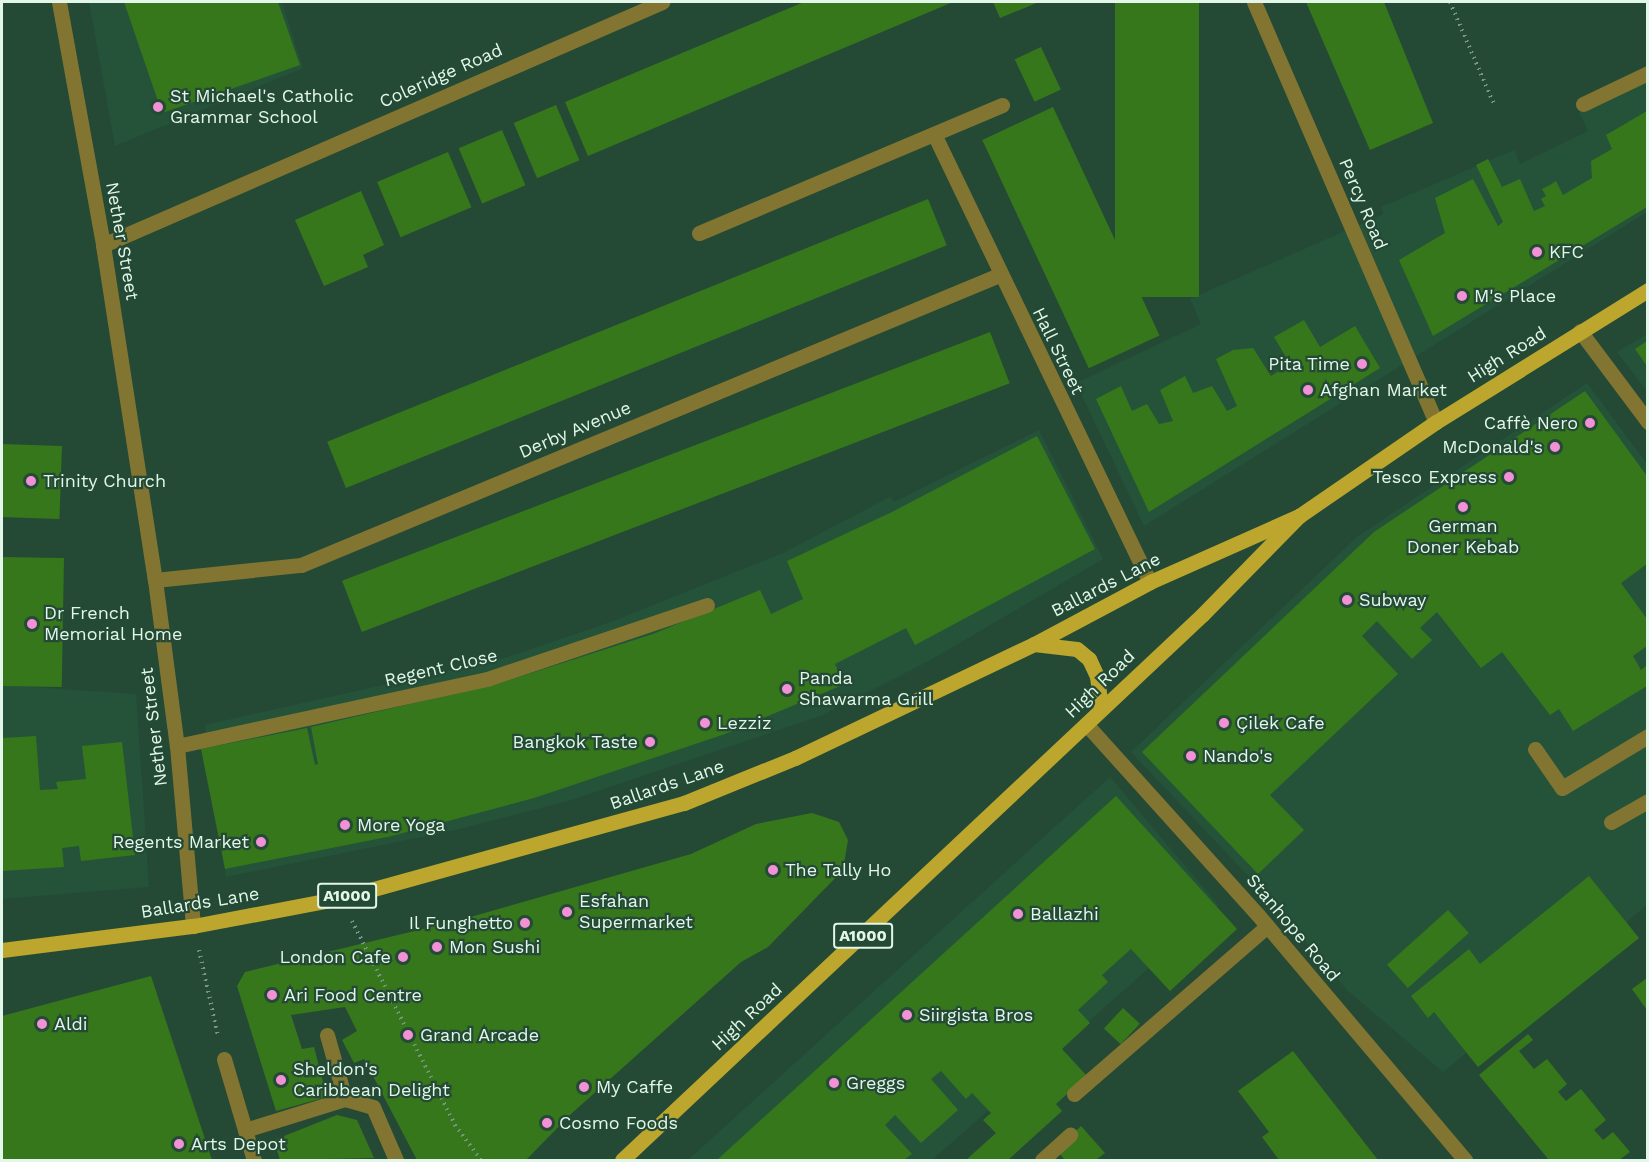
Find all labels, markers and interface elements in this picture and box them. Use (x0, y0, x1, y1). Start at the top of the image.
street label: Coleridge Road (376, 39, 506, 113)
place label: St Michael's Catholic Grammar School (170, 86, 354, 128)
marker: St Michael's Catholic Grammar School (151, 100, 165, 114)
street label: Percy Road (1334, 155, 1392, 253)
street label: Nether Street (101, 180, 143, 302)
place label: KFC (1549, 241, 1584, 263)
marker: KFC (1530, 245, 1544, 259)
place label: M's Place (1474, 285, 1556, 307)
marker: M's Place (1455, 289, 1469, 303)
street label: Hall Street (1028, 304, 1088, 398)
street label: High Road (1464, 322, 1550, 388)
place label: Pita Time (1267, 353, 1350, 375)
marker: Pita Time (1355, 357, 1369, 371)
place label: Afghan Market (1320, 379, 1447, 401)
marker: Afghan Market (1301, 383, 1315, 397)
street label: Derby Avenue (515, 396, 635, 464)
place label: Caffè Nero (1484, 412, 1578, 434)
marker: Caffè Nero (1583, 416, 1597, 430)
place label: McDonald's (1442, 436, 1543, 458)
marker: McDonald's (1548, 440, 1562, 454)
place label: Tesco Express (1372, 466, 1497, 488)
place label: Trinity Church (43, 470, 167, 492)
marker: Tesco Express (1502, 470, 1516, 484)
marker: Trinity Church (24, 474, 38, 488)
marker: German Doner Kebab (1456, 500, 1470, 514)
place label: German Doner Kebab (1407, 516, 1519, 558)
street label: Ballards Lane (1048, 548, 1164, 622)
place label: Subway (1359, 589, 1426, 611)
marker: Subway (1340, 593, 1354, 607)
place label: Dr French Memorial Home (44, 603, 183, 646)
marker: Dr French Memorial Home (25, 617, 39, 631)
street label: Regent Close (382, 645, 500, 691)
street label: High Road (1061, 645, 1139, 723)
street label: Nether Street (136, 666, 172, 788)
place label: Panda Shawarma Grill (799, 668, 934, 710)
marker: Panda Shawarma Grill (780, 682, 794, 696)
place label: Lezziz (717, 712, 772, 734)
place label: Çilek Cafe (1236, 712, 1325, 734)
marker: Lezziz (698, 716, 712, 730)
marker: Çilek Cafe (1217, 716, 1231, 730)
place label: Bangkok Taste (512, 731, 638, 753)
marker: Bangkok Taste (643, 735, 657, 749)
place label: Nando's (1203, 745, 1273, 767)
marker: Nando's (1184, 749, 1198, 763)
street label: Ballards Lane (607, 755, 727, 815)
place label: More Yoga (357, 814, 446, 836)
marker: More Yoga (338, 818, 352, 832)
place label: Regents Market (112, 831, 249, 853)
marker: Regents Market (254, 835, 268, 849)
place label: The Tally Ho (785, 859, 892, 881)
marker: The Tally Ho (766, 863, 780, 877)
street label: Stanhope Road (1242, 870, 1344, 986)
street label: Ballards Lane (139, 883, 261, 923)
road number: A1000 (317, 883, 377, 909)
place label: Esfahan Supermarket (579, 891, 693, 934)
place label: Ballazhi (1030, 903, 1099, 925)
marker: Esfahan Supermarket (560, 905, 574, 919)
marker: Ballazhi (1011, 907, 1025, 921)
place label: Il Funghetto (408, 912, 513, 934)
marker: Il Funghetto (518, 916, 532, 930)
road number: A1000 (833, 923, 893, 949)
place label: Mon Sushi (449, 936, 540, 958)
marker: Mon Sushi (430, 940, 444, 954)
place label: London Cafe (280, 946, 391, 968)
marker: London Cafe (396, 950, 410, 964)
street label: High Road (707, 979, 787, 1055)
place label: Ari Food Centre (284, 984, 422, 1006)
marker: Ari Food Centre (265, 988, 279, 1002)
place label: Siirgista Bros (919, 1004, 1034, 1026)
marker: Siirgista Bros (900, 1008, 914, 1022)
place label: Aldi (54, 1013, 87, 1035)
marker: Aldi (35, 1017, 49, 1031)
place label: Grand Arcade (420, 1024, 540, 1046)
marker: Grand Arcade (401, 1028, 415, 1042)
place label: Sheldon's Caribbean Delight (293, 1059, 450, 1102)
place label: Greggs (846, 1072, 905, 1094)
marker: Sheldon's Caribbean Delight (274, 1073, 288, 1087)
place label: My Caffe (596, 1076, 674, 1098)
marker: Greggs (827, 1076, 841, 1090)
marker: My Caffe (577, 1080, 591, 1094)
place label: Cosmo Foods (559, 1112, 678, 1134)
marker: Cosmo Foods (540, 1116, 554, 1130)
place label: Arts Depot (191, 1133, 286, 1155)
marker: Arts Depot (172, 1137, 186, 1151)

